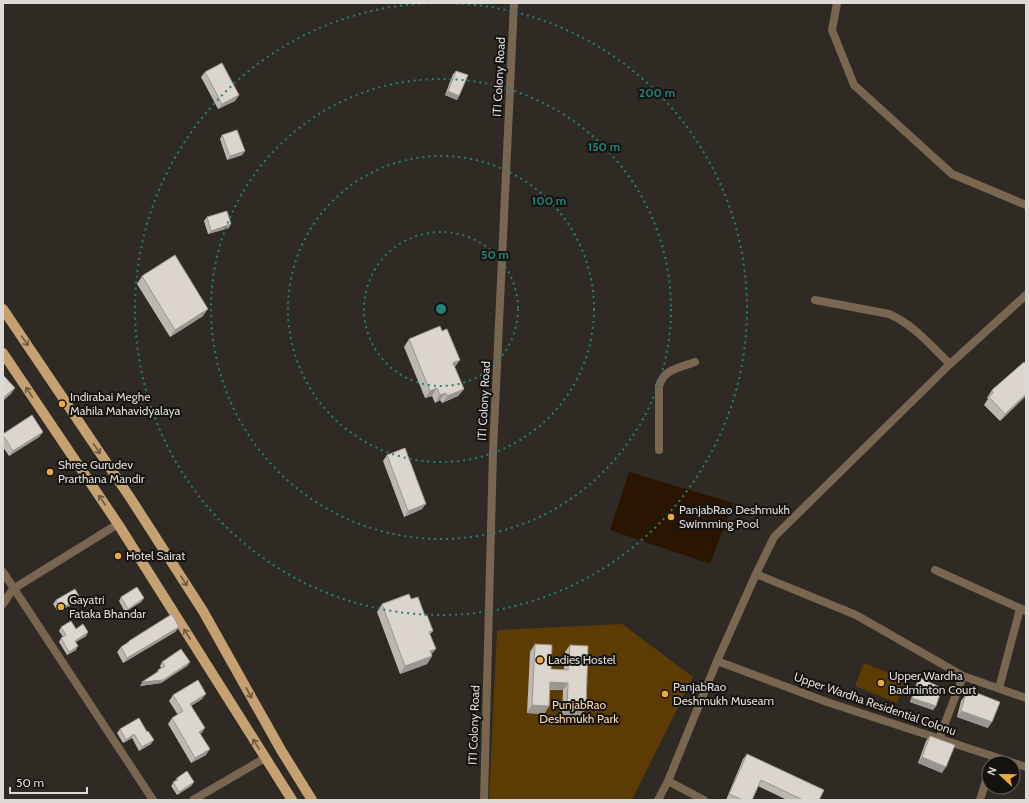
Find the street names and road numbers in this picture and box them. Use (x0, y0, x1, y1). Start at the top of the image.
street label: ITI Colony Road (489, 37, 508, 117)
street label: ITI Colony Road (474, 361, 493, 441)
street label: Upper Wardha Residential Colonu (792, 669, 958, 738)
street label: ITI Colony Road (465, 685, 482, 765)

